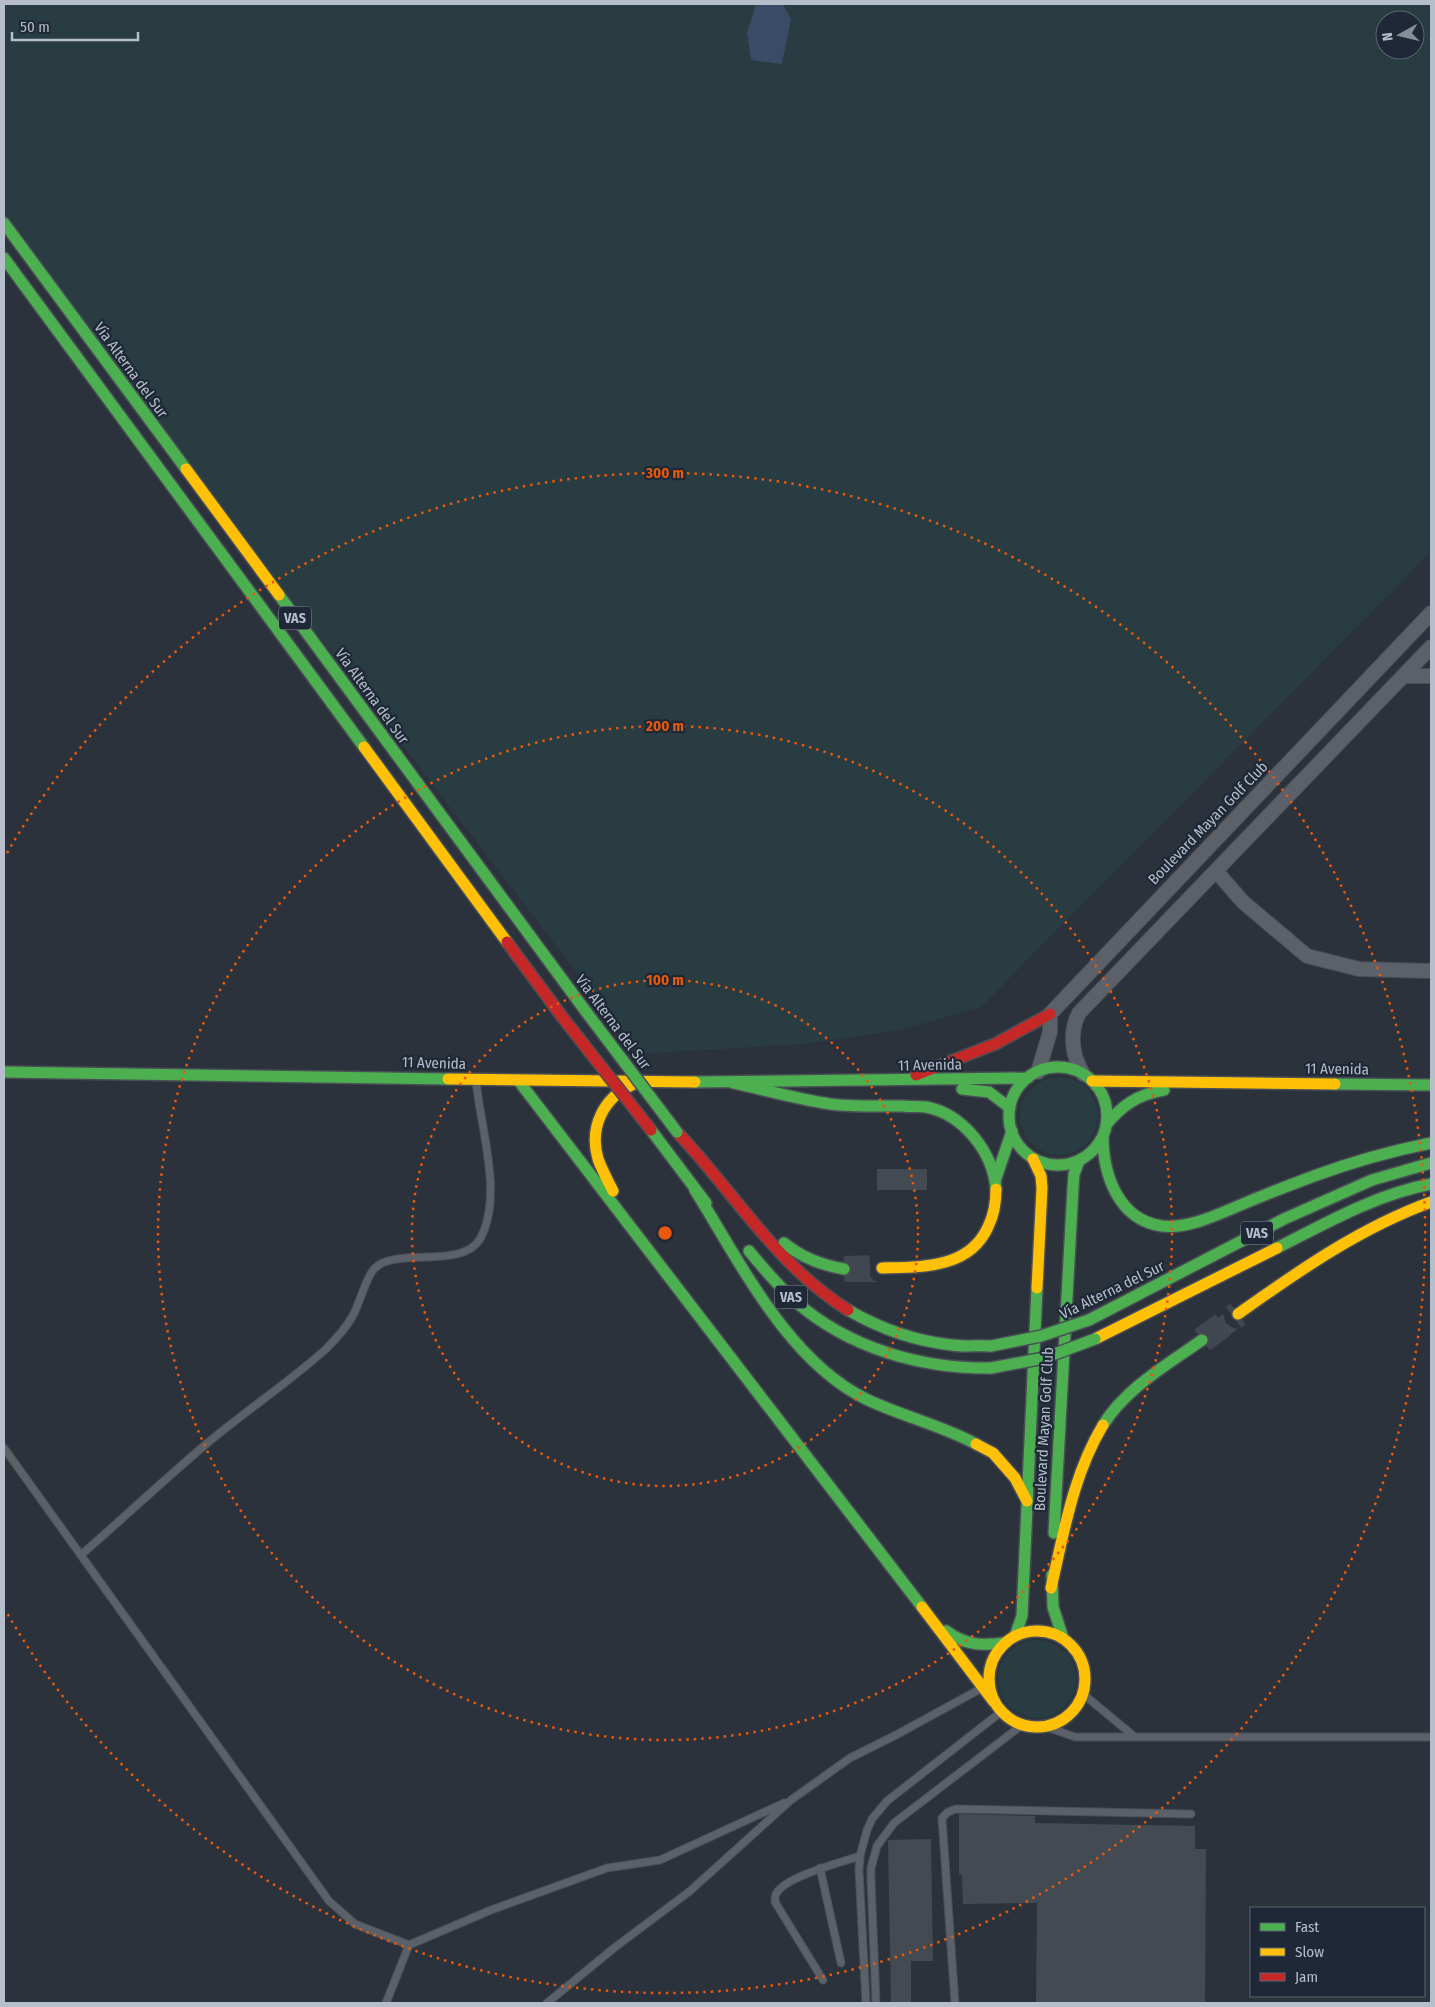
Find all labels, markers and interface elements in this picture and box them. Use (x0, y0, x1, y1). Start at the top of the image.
scale bar (12, 10, 139, 42)
north arrow (1375, 10, 1425, 60)
text: 50 m (20, 18, 50, 36)
text: N (1379, 31, 1397, 42)
street label: Vía Alterna del Sur (90, 319, 172, 422)
text: 300 m (645, 464, 684, 482)
road number: VAS (279, 606, 311, 630)
street label: Vía Alterna del Sur (331, 645, 413, 748)
text: 200 m (645, 717, 684, 735)
street label: Boulevard Mayan Golf Club (1144, 758, 1272, 888)
street label: Vía Alterna del Sur (572, 971, 655, 1073)
text: 100 m (646, 971, 684, 989)
street label: 11 Avenida (402, 1053, 466, 1073)
street label: 11 Avenida (898, 1055, 962, 1075)
street label: 11 Avenida (1305, 1059, 1369, 1079)
road number: VAS (1241, 1222, 1273, 1244)
centre of rings (656, 1224, 674, 1242)
street label: Vía Alterna del Sur (1057, 1257, 1168, 1323)
road number: VAS (775, 1285, 807, 1308)
street label: Boulevard Mayan Golf Club (1031, 1347, 1057, 1511)
legend (1250, 1907, 1425, 1997)
text: Fast (1295, 1918, 1319, 1936)
text: Slow (1295, 1943, 1324, 1961)
text: Jam (1295, 1968, 1318, 1986)

